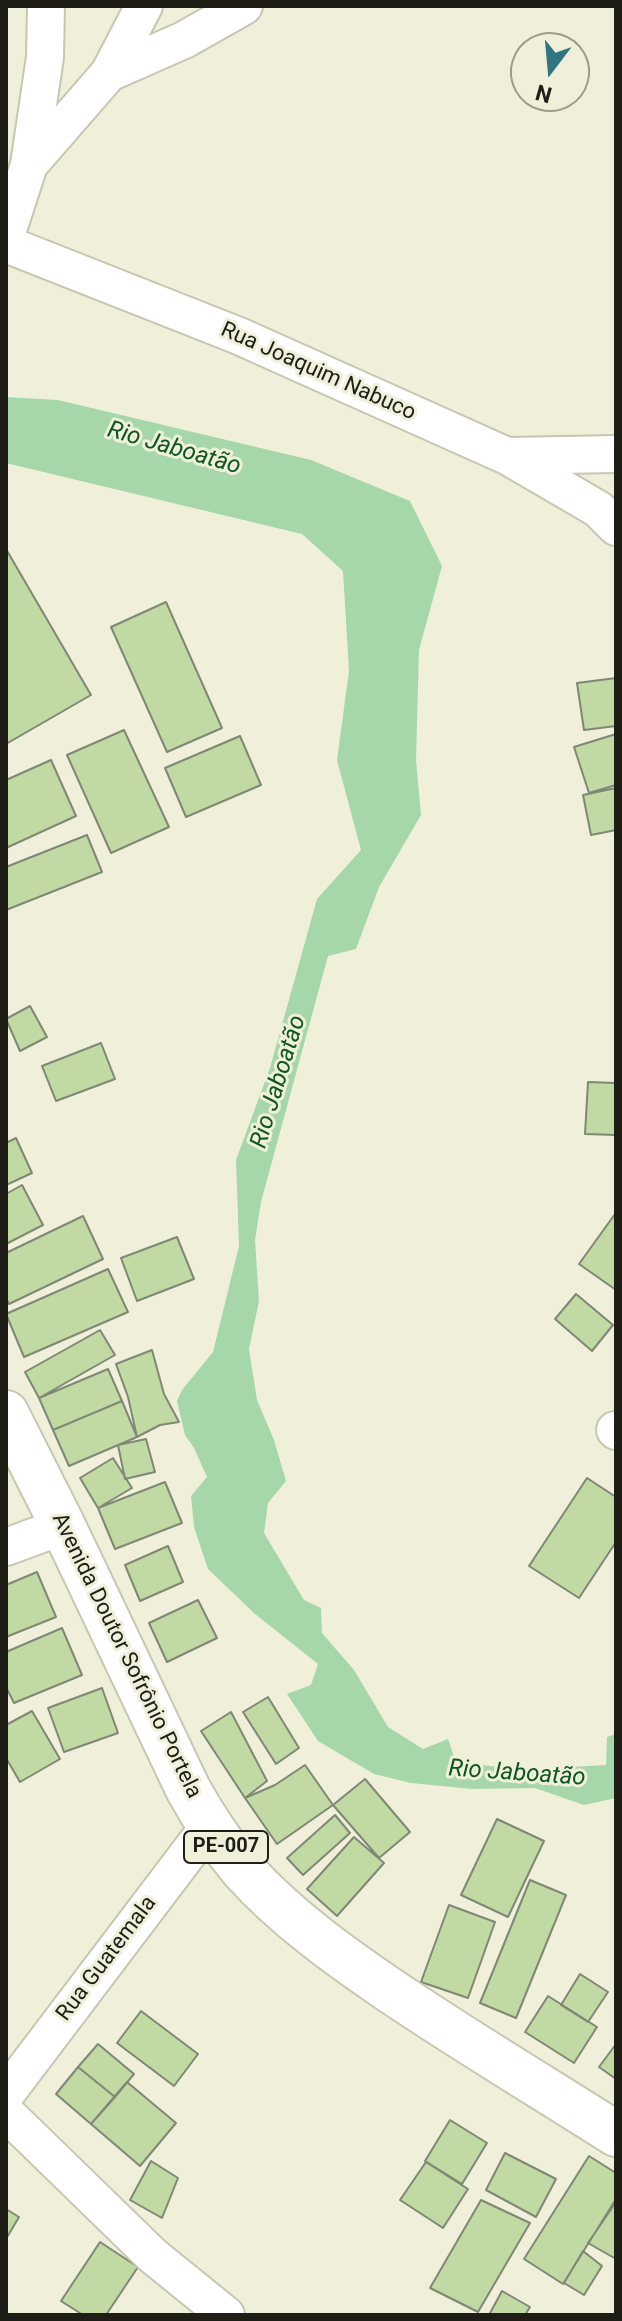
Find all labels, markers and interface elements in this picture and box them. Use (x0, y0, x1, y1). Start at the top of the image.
north arrow (510, 32, 590, 112)
text: N (533, 79, 555, 108)
street label: Rua Joaquim Nabuco (216, 317, 420, 427)
water label: Rio Jaboatão (104, 416, 244, 482)
water label: Rio Jaboatão (245, 1012, 313, 1152)
street label: Avenida Doutor Sofrônio Portela (45, 1509, 207, 1803)
water label: Rio Jaboatão (448, 1755, 586, 1793)
road number: PE-007 (184, 1831, 268, 1863)
street label: Rua Guatemala (51, 1891, 163, 2027)

